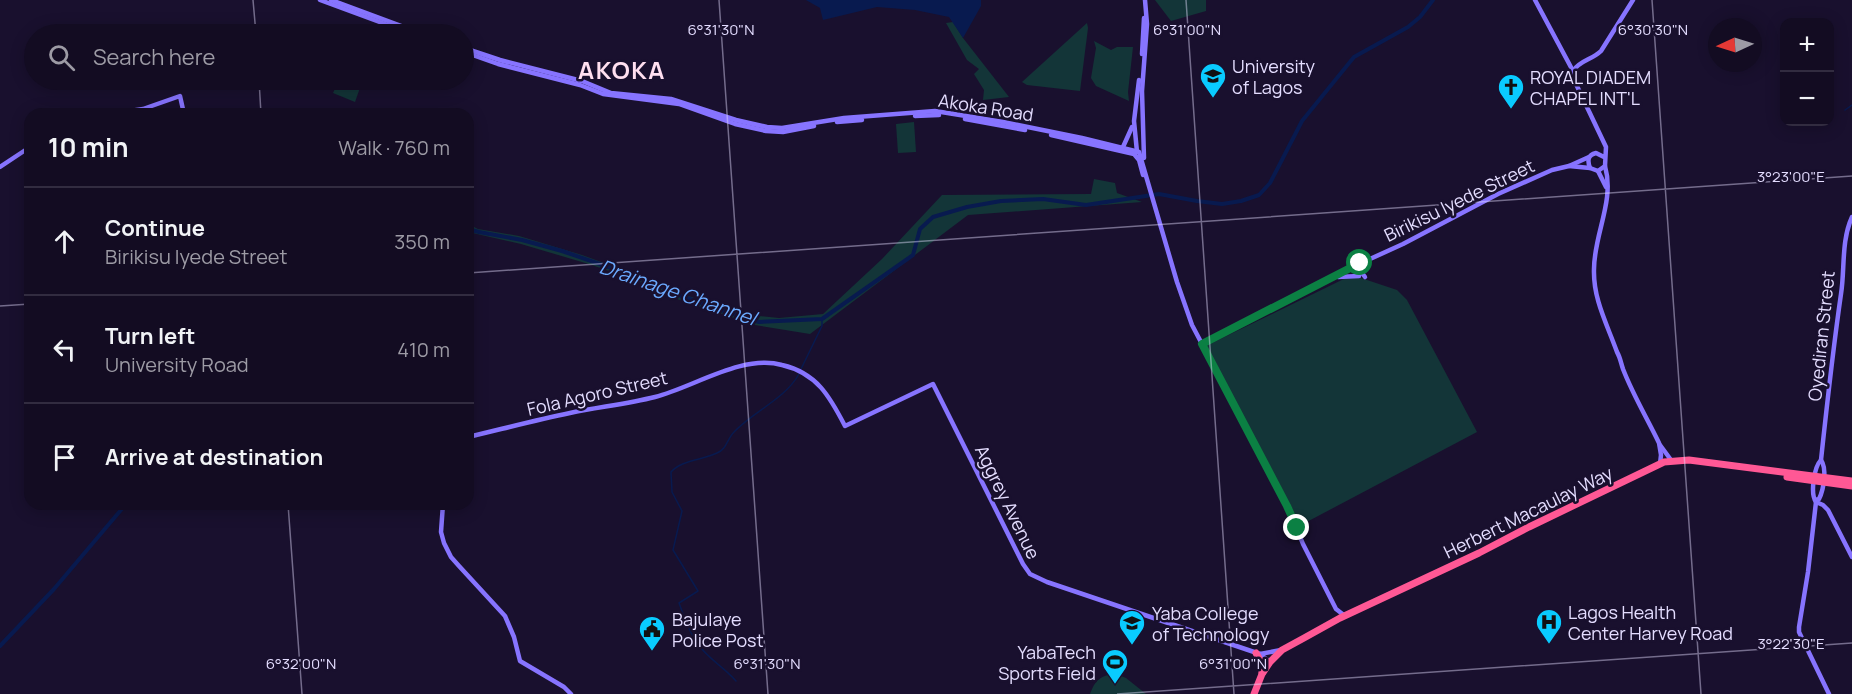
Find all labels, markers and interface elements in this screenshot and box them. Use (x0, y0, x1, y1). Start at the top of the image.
north arrow (1708, 18, 1762, 72)
map controls (1780, 18, 1834, 126)
button: + (1780, 18, 1834, 72)
text: 6°31'30"N (688, 19, 755, 40)
text: 6°31'00"N (1153, 19, 1221, 40)
text: 6°30'30"N (1618, 19, 1688, 40)
search box (24, 24, 474, 90)
icon: search (45, 41, 78, 74)
text: Search here (93, 42, 215, 72)
district label: AKOKA (578, 53, 666, 86)
place label: University of Lagos (1232, 54, 1316, 99)
school or university icon: University of Lagos (1198, 61, 1228, 99)
place label: ROYAL DIADEM CHAPEL INT'L (1530, 65, 1651, 110)
church icon: ROYAL DIADEM CHAPEL INT'L (1496, 72, 1526, 110)
button: − (1780, 72, 1834, 126)
street label: Akoka Road (937, 88, 1035, 126)
text: 10 min (48, 129, 129, 165)
text: Walk · 760 m (338, 134, 450, 161)
street label: Birikisu Iyede Street (1380, 153, 1538, 247)
text: 3°23'00"E (1757, 166, 1825, 187)
text: Continue (105, 213, 205, 243)
icon: ahead (48, 225, 81, 258)
text: 350 m (394, 228, 450, 255)
text: Birikisu Iyede Street (105, 243, 288, 270)
route start (1346, 249, 1372, 275)
water label: Drainage Channel (596, 253, 762, 332)
street label: Oyediran Street (1802, 270, 1840, 402)
text: Turn left (105, 321, 195, 351)
icon: left (48, 333, 81, 366)
text: 410 m (397, 336, 450, 363)
text: University Road (105, 351, 249, 378)
street label: Fola Agoro Street (524, 365, 670, 421)
icon: arrive (48, 441, 81, 474)
street label: Aggrey Avenue (970, 441, 1046, 563)
text: Arrive at destination (105, 442, 323, 472)
street label: Herbert Macaulay Way (1439, 460, 1617, 563)
route end (1283, 514, 1309, 540)
place label: Lagos Health Center Harvey Road (1568, 600, 1733, 645)
place label: Yaba College of Technology (1152, 601, 1270, 646)
place label: Bajulaye Police Post (672, 607, 764, 652)
hospital icon: Lagos Health Center Harvey Road (1534, 607, 1564, 645)
school or university icon: Yaba College of Technology (1117, 608, 1147, 646)
public building icon: Bajulaye Police Post (637, 614, 667, 652)
text: 3°22'30"E (1757, 633, 1825, 654)
place label: YabaTech Sports Field (998, 640, 1096, 685)
sports icon: YabaTech Sports Field (1100, 647, 1130, 685)
text: 6°32'00"N (266, 653, 336, 674)
text: 6°31'30"N (734, 653, 801, 674)
text: 6°31'00"N (1199, 653, 1267, 674)

